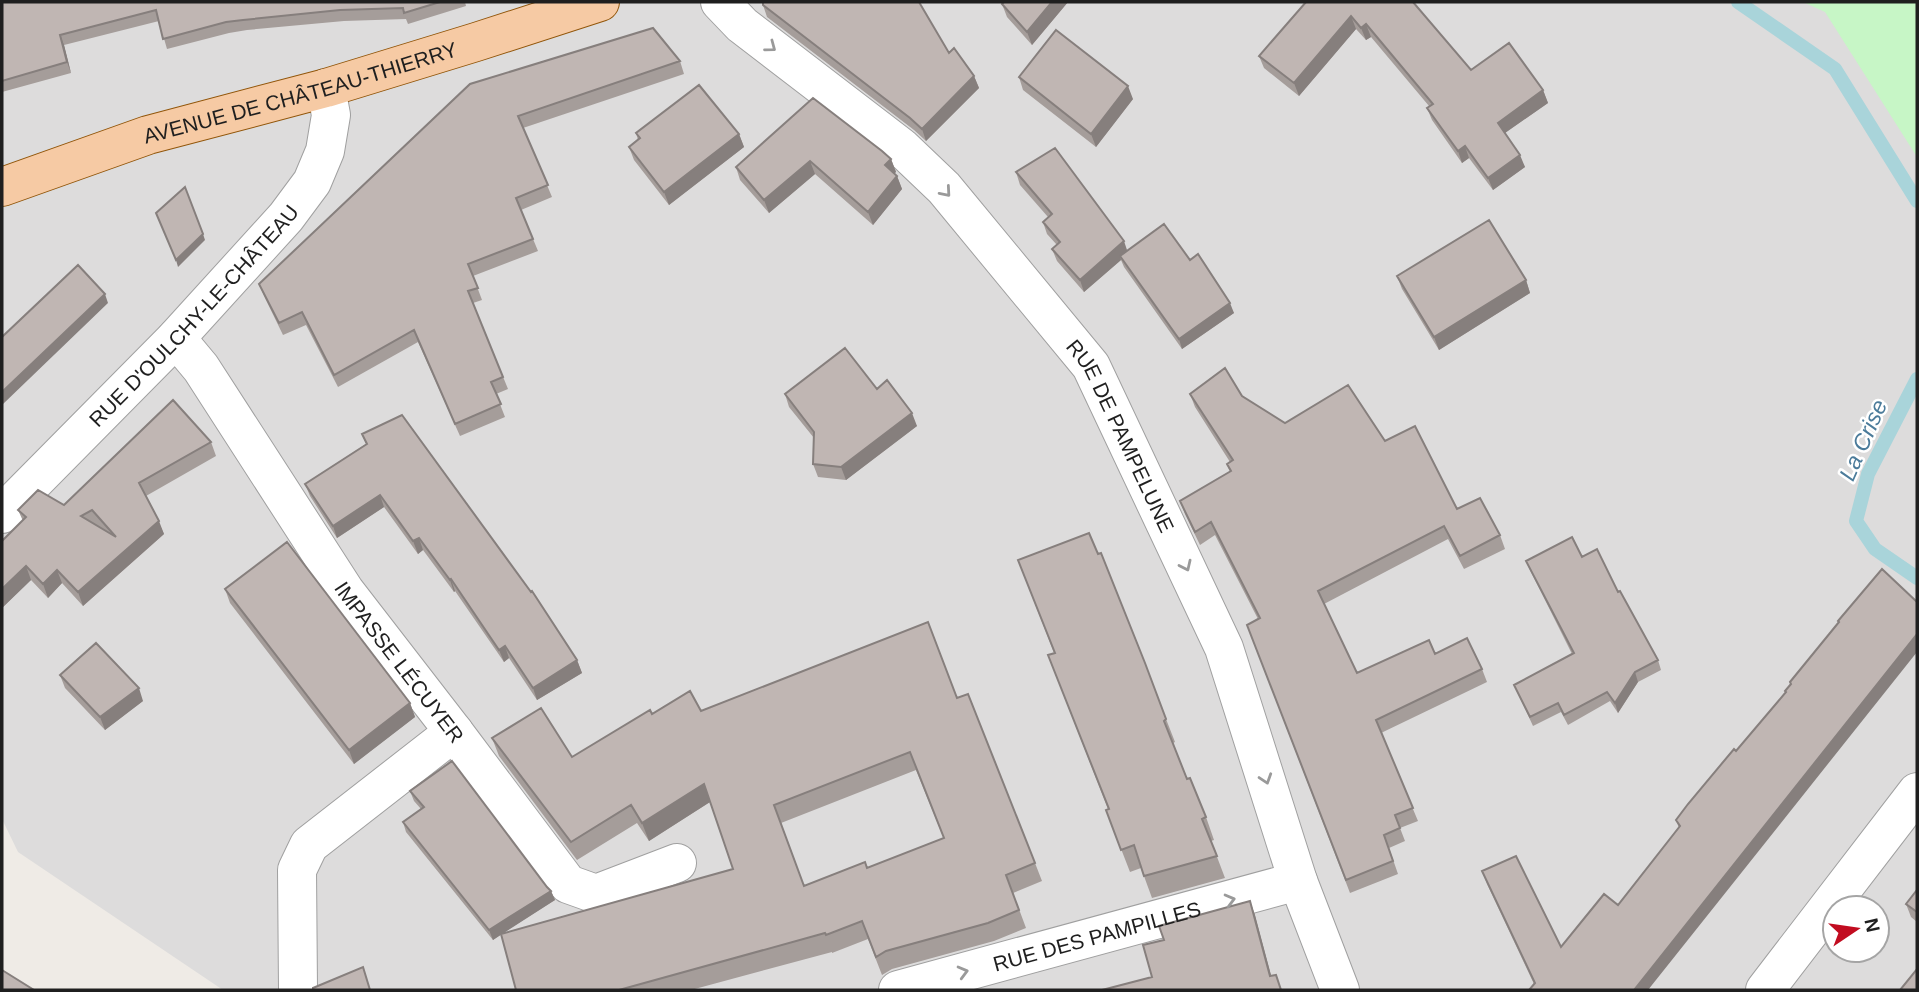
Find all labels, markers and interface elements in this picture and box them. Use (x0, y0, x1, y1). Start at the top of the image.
street label: AVENUE DE CHÂTEAU-THIERRY (141, 37, 460, 147)
one-way arrow (763, 39, 776, 52)
one-way arrow (938, 183, 950, 196)
street label: RUE D'OULCHY-LE-CHÂTEAU (84, 200, 303, 431)
street label: RUE DE PAMPELUNE (1062, 335, 1179, 536)
water label: La Crise (1834, 396, 1892, 484)
one-way arrow (1178, 559, 1192, 571)
street label: IMPASSE LÉCUYER (330, 577, 469, 747)
one-way arrow (1257, 772, 1272, 784)
one-way arrow (1224, 894, 1236, 908)
north arrow (1821, 894, 1891, 964)
street label: RUE DES PAMPILLES (990, 897, 1203, 975)
text: N (1860, 916, 1884, 934)
one-way arrow (957, 966, 969, 981)

